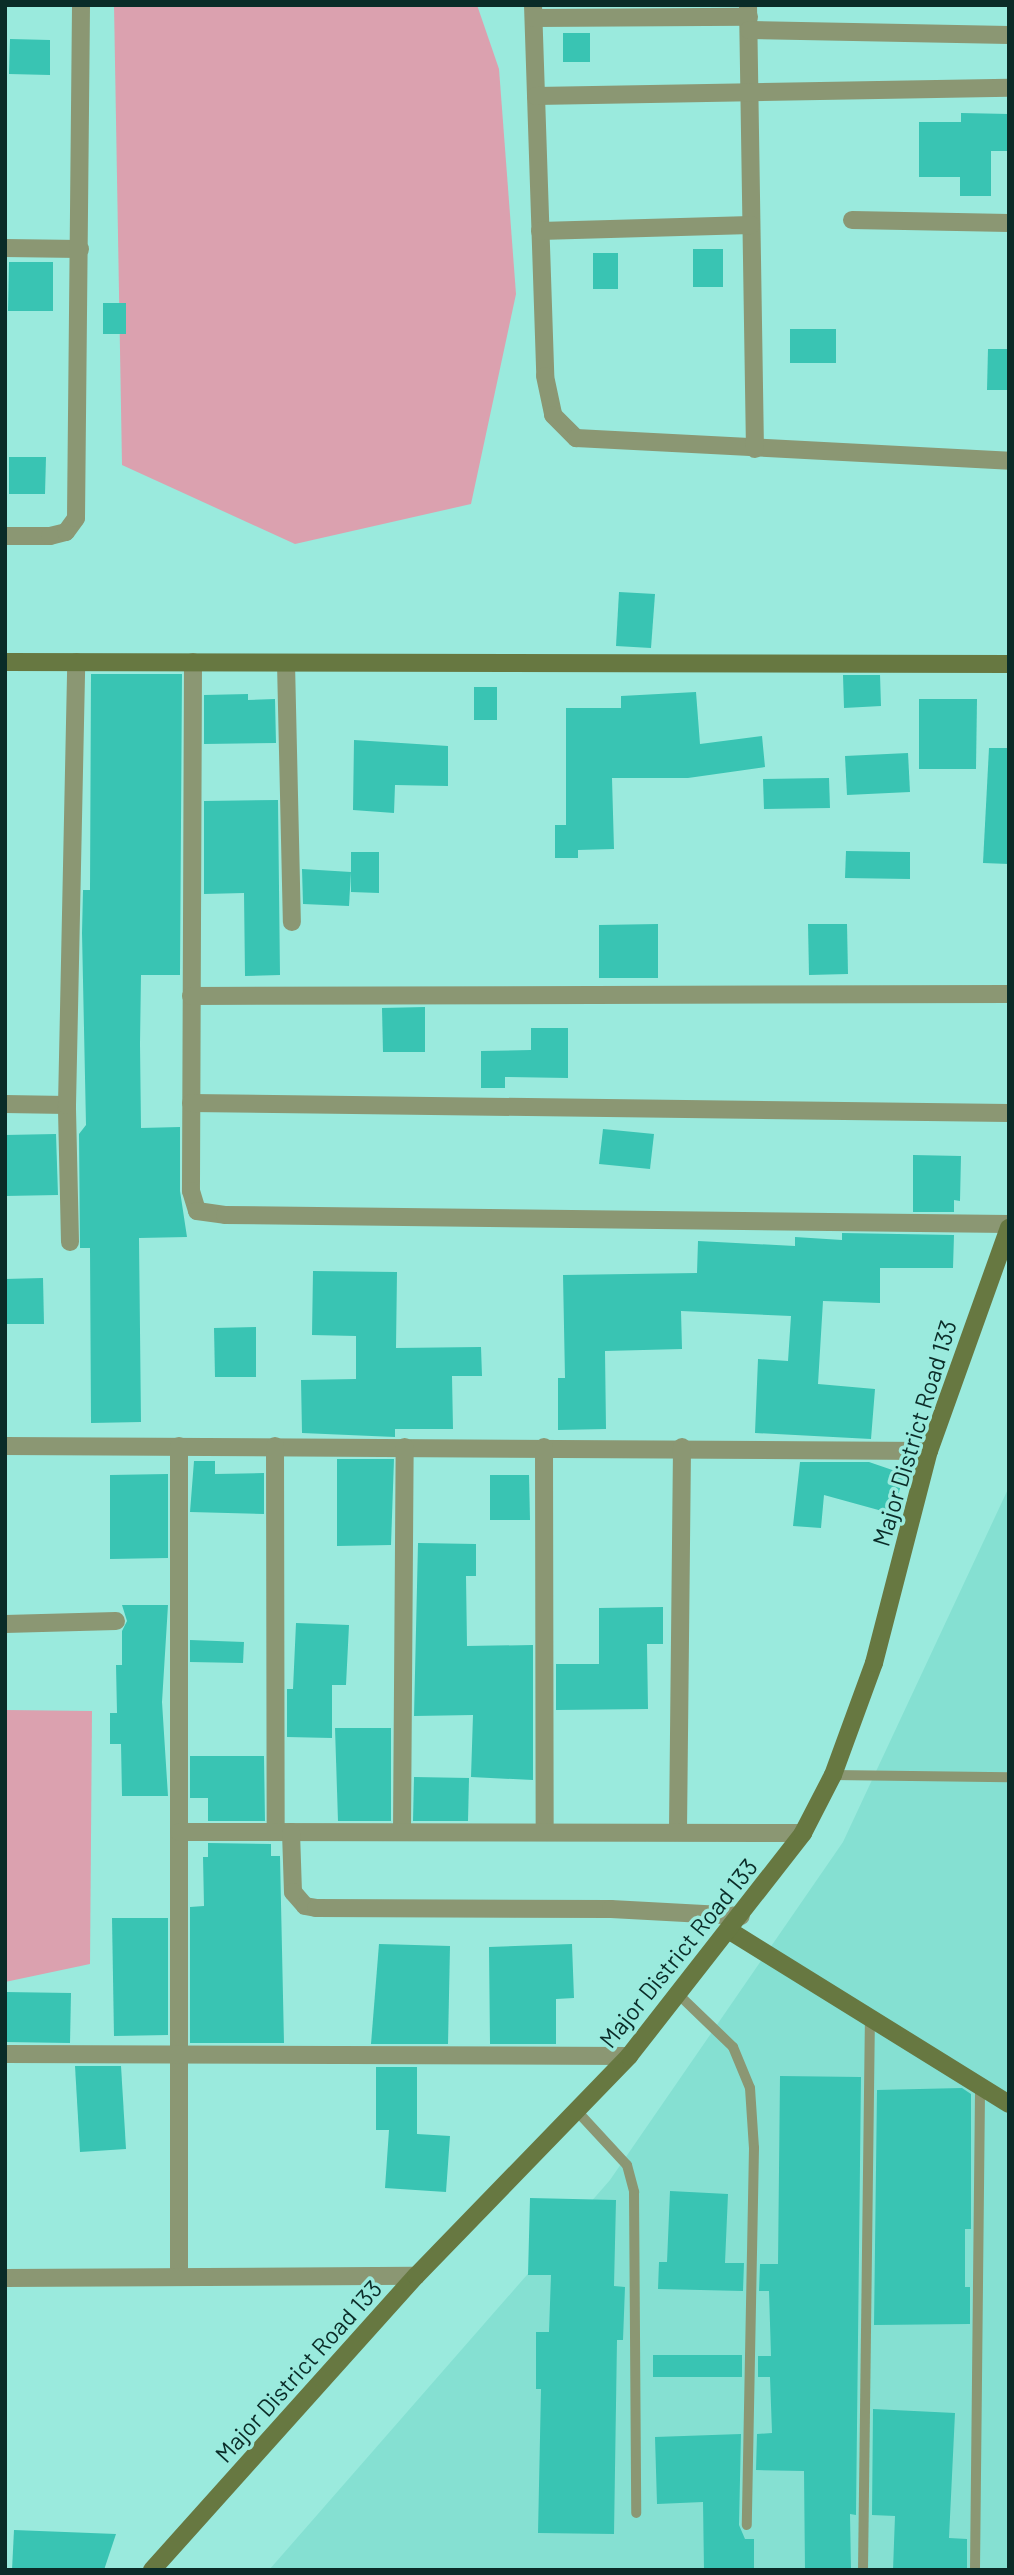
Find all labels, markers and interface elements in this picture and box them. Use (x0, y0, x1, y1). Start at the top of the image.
street label: Major District Road 133 (866, 1316, 962, 1550)
street label: Major District Road 133 (593, 1853, 763, 2053)
street label: Major District Road 133 (209, 2274, 387, 2468)

